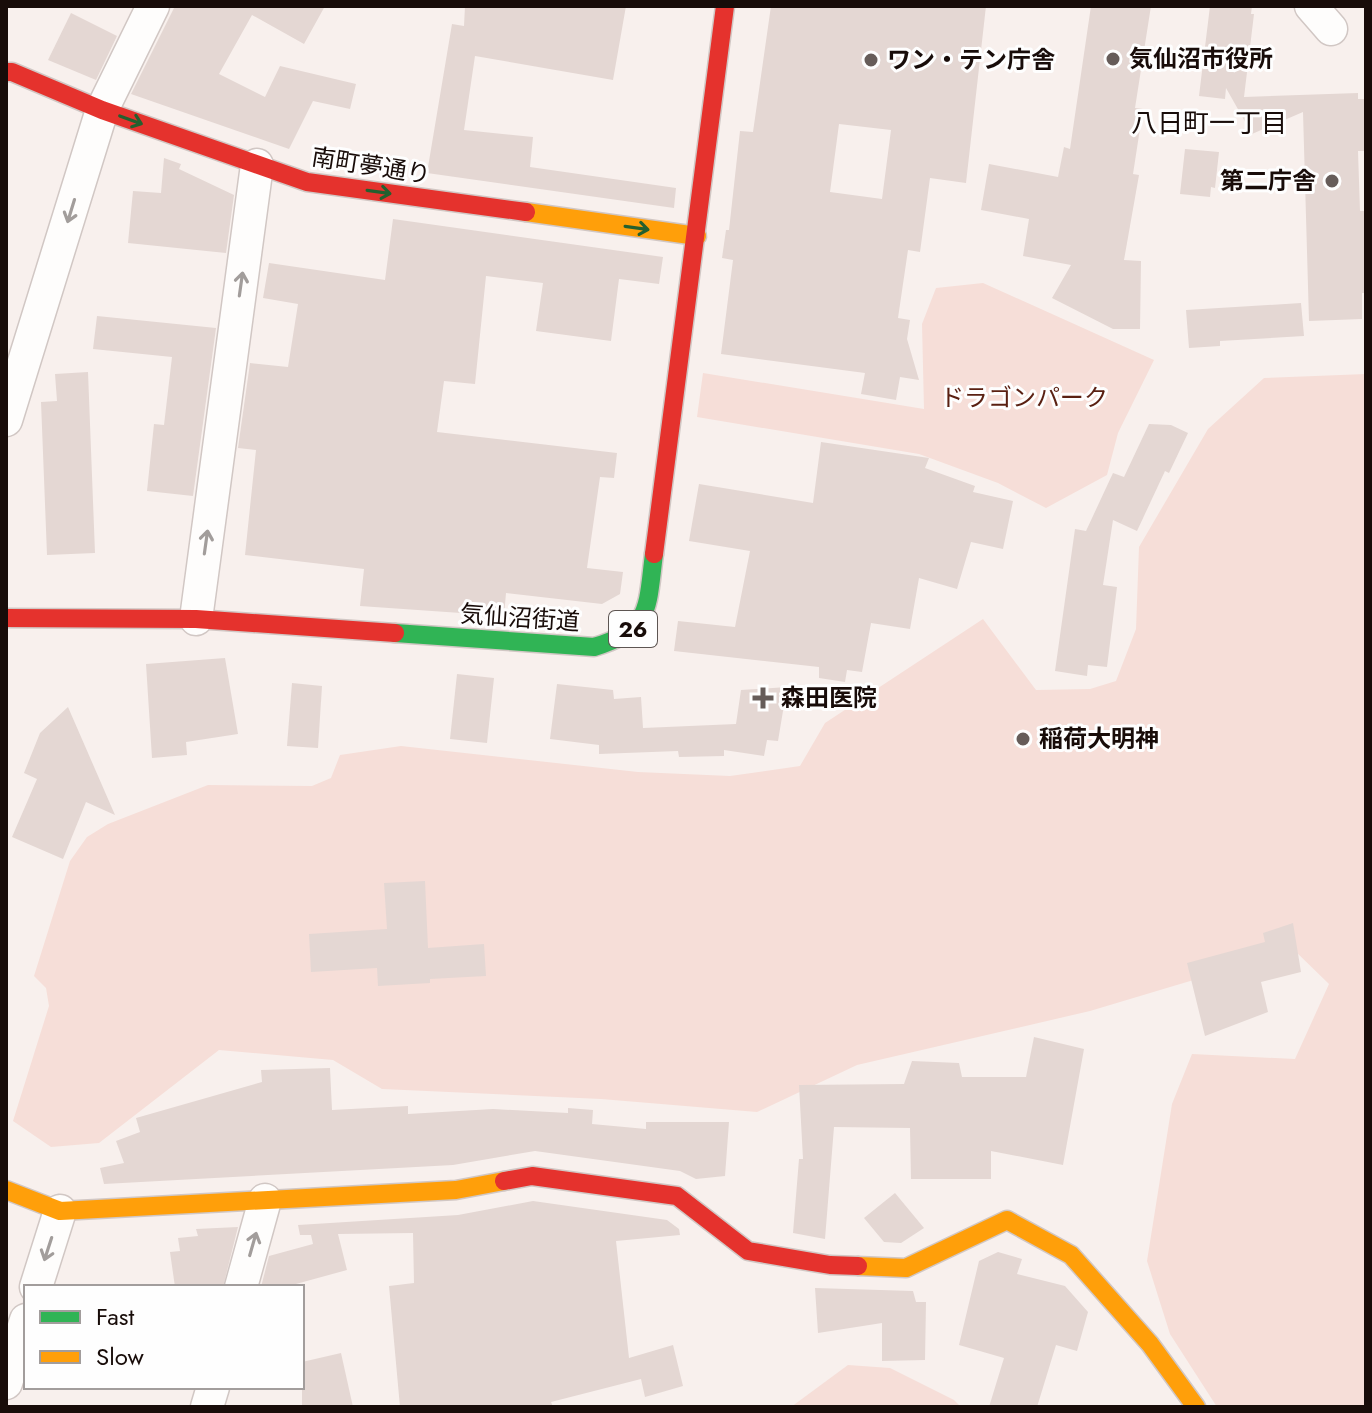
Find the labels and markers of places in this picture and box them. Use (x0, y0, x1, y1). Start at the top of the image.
place label: 気仙沼市役所 (1129, 41, 1273, 76)
place label: ワン・テン庁舎 (887, 42, 1055, 77)
marker: 気仙沼市役所 (1104, 50, 1122, 68)
marker: ワン・テン庁舎 (862, 51, 880, 69)
place label: 第二庁舎 (1220, 163, 1316, 198)
marker: 第二庁舎 (1323, 172, 1341, 190)
place label: 森田医院 (781, 680, 877, 715)
marker: 森田医院 (752, 687, 774, 709)
place label: 稲荷大明神 (1039, 721, 1159, 756)
marker: 稲荷大明神 (1014, 730, 1032, 748)

